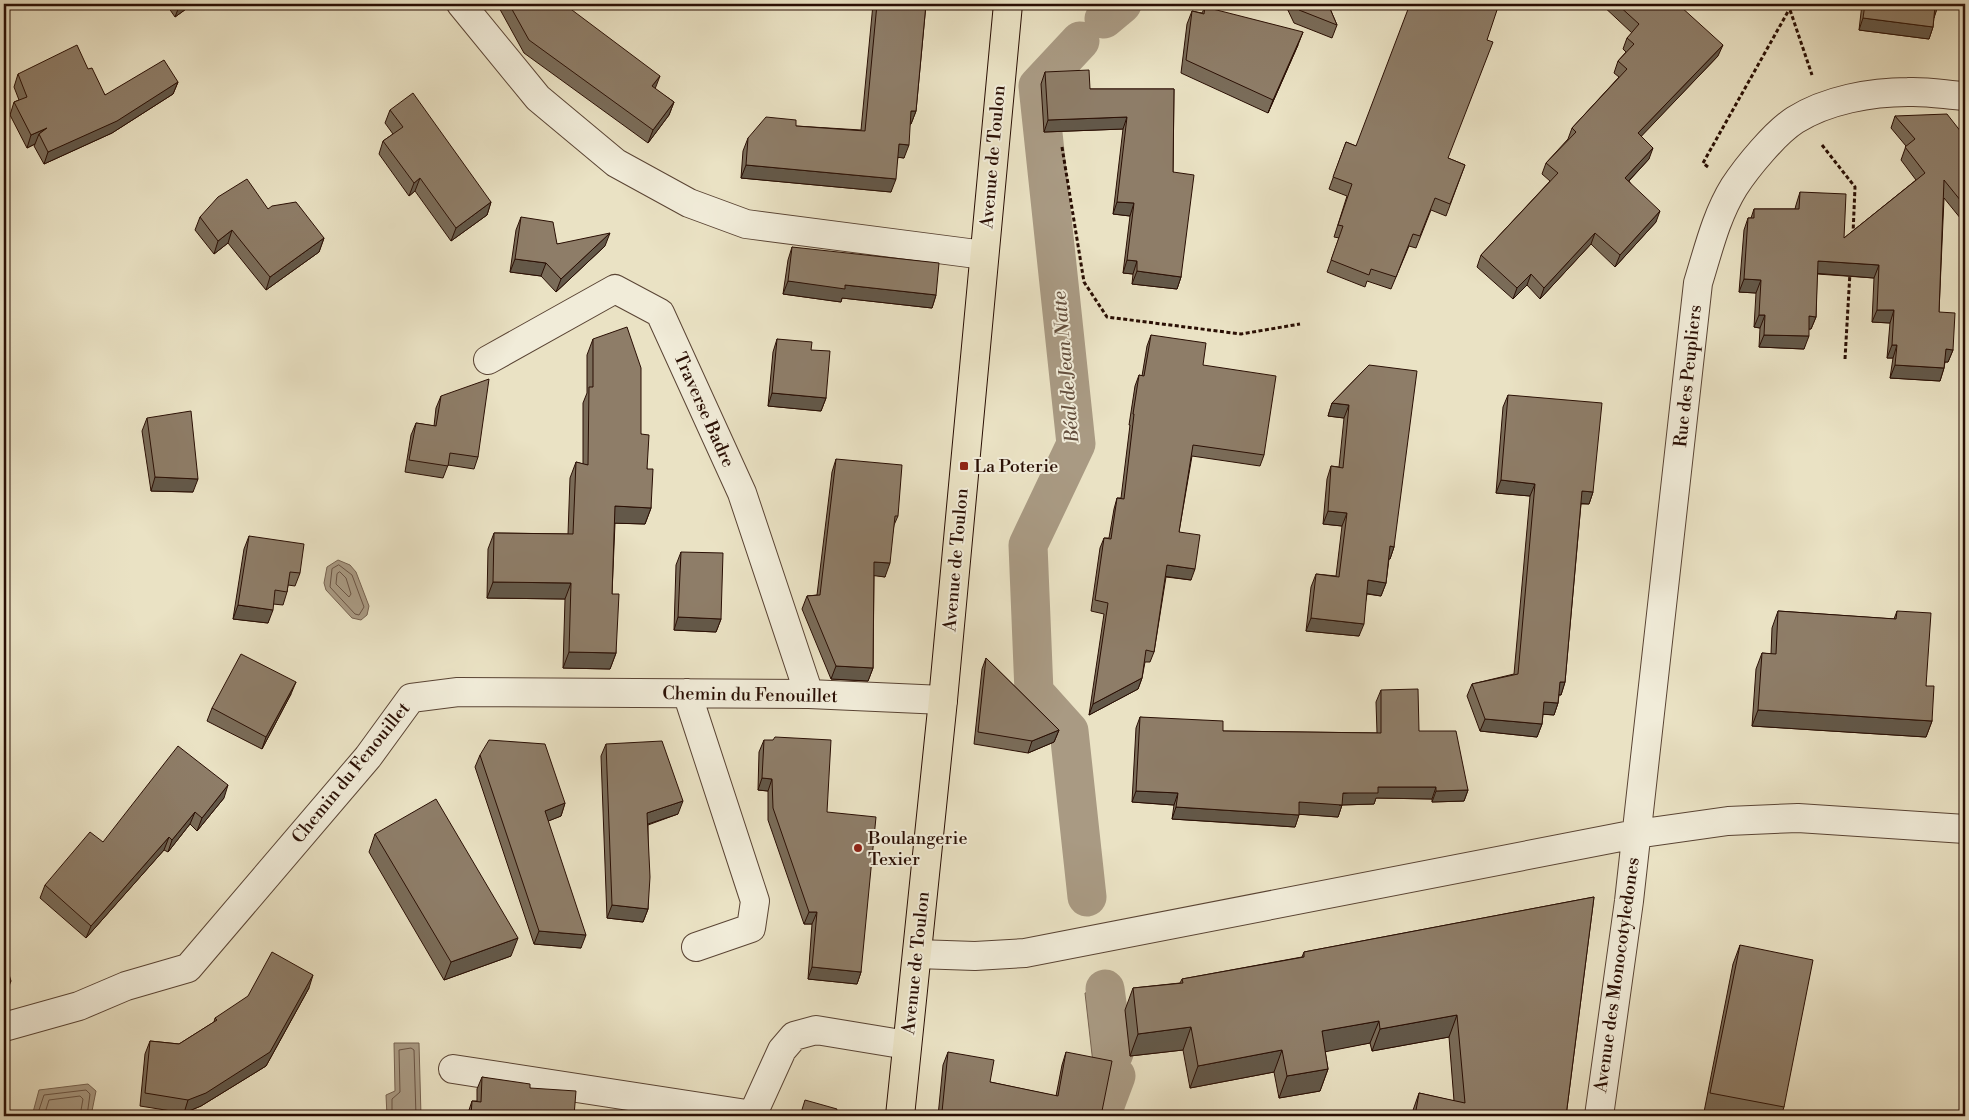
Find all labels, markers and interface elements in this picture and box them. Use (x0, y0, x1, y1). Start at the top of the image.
street label: Avenue de Toulon (975, 84, 1011, 231)
water label: Béal de Jean Natte (1047, 290, 1085, 445)
street label: Rue des Peupliers (1669, 303, 1707, 448)
street label: Traverse Badre (668, 349, 740, 471)
place label: La Poterie (974, 455, 1058, 478)
marker: La Poterie (958, 460, 970, 472)
street label: Avenue de Toulon (938, 487, 974, 634)
street label: Chemin du Fenouillet (662, 682, 839, 708)
street label: Chemin du Fenouillet (287, 697, 416, 848)
place label: Boulangerie Texier (867, 827, 968, 871)
marker: Boulangerie Texier (852, 842, 864, 854)
street label: Avenue des Monocotyledones (1589, 856, 1645, 1095)
street label: Avenue de Toulon (897, 890, 935, 1037)

